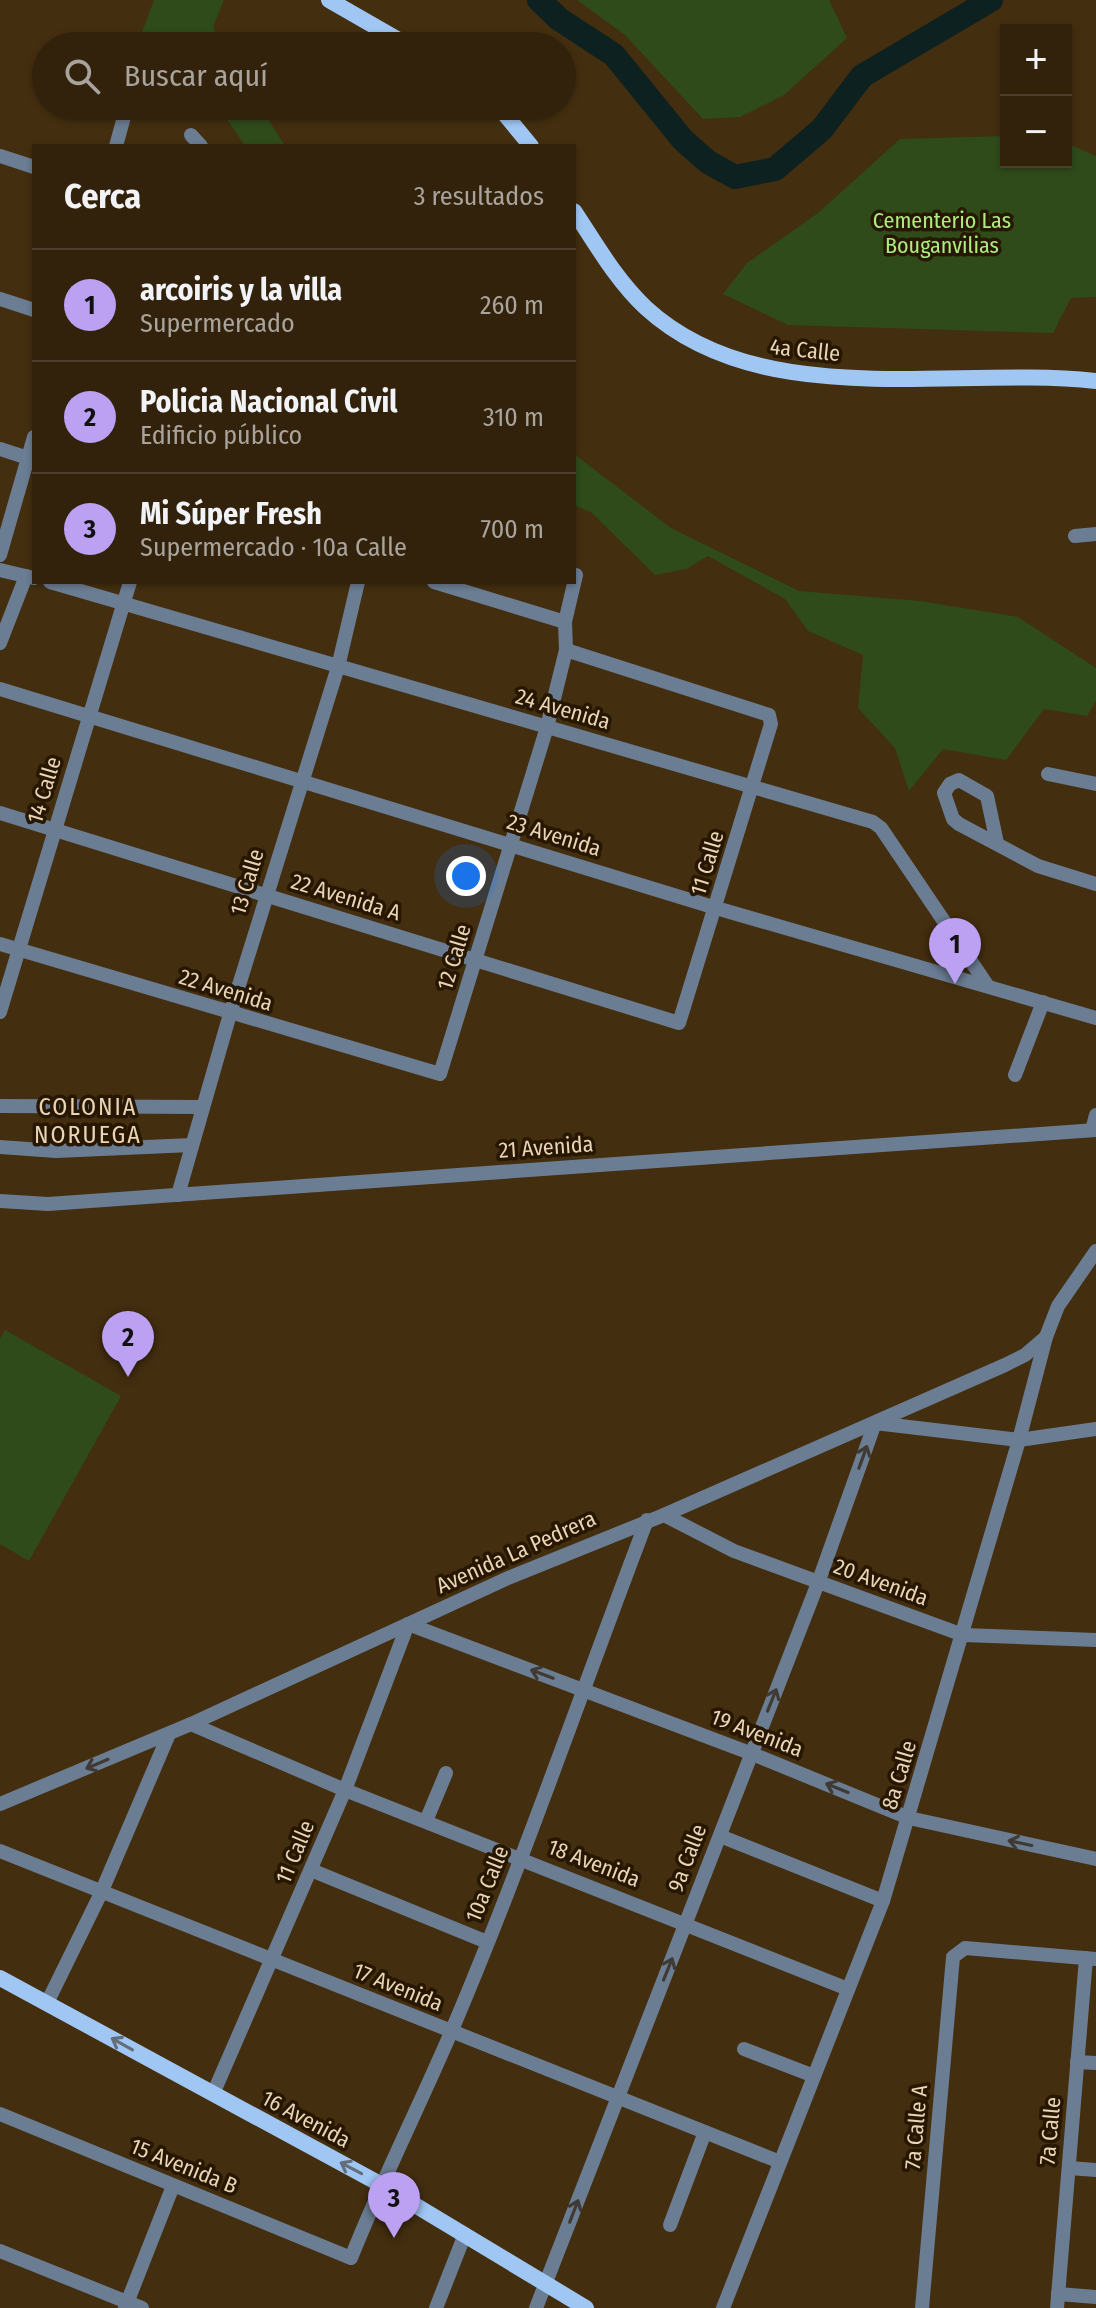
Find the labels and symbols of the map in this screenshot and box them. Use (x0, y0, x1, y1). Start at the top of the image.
park label: Cementerio Las Bouganvilias (873, 207, 1011, 259)
street label: 4a Calle (769, 333, 841, 367)
street label: 24 Avenida (513, 683, 613, 735)
street label: 14 Calle (21, 753, 67, 827)
street label: 23 Avenida (504, 808, 604, 862)
street label: 11 Calle (684, 828, 730, 898)
street label: 13 Calle (224, 846, 270, 918)
your location (446, 856, 486, 896)
street label: 22 Avenida A (288, 868, 404, 927)
pin: 1 (929, 918, 981, 984)
street label: 12 Calle (431, 921, 477, 993)
street label: 22 Avenida (176, 963, 276, 1017)
district label: COLONIA NORUEGA (34, 1093, 142, 1149)
street label: 21 Avenida (498, 1130, 594, 1164)
pin: 2 (102, 1311, 154, 1377)
one-way arrow (857, 1444, 872, 1469)
street label: Avenida La Pedrera (432, 1505, 600, 1599)
street label: 20 Avenida (830, 1553, 932, 1611)
one-way arrow (530, 1666, 555, 1680)
one-way arrow (765, 1688, 780, 1713)
street label: 19 Avenida (707, 1703, 807, 1763)
street label: 8a Calle (876, 1737, 922, 1813)
one-way arrow (85, 1758, 109, 1772)
one-way arrow (825, 1780, 850, 1795)
street label: 11 Calle (270, 1816, 320, 1888)
street label: 9a Calle (662, 1820, 712, 1896)
street label: 18 Avenida (544, 1833, 644, 1893)
one-way arrow (1008, 1834, 1033, 1849)
street label: 10a Calle (460, 1842, 514, 1926)
street label: 17 Avenida (349, 1957, 447, 2017)
one-way arrow (662, 1957, 676, 1982)
one-way arrow (111, 2036, 134, 2052)
street label: 7a Calle A (899, 2083, 933, 2170)
street label: 16 Avenida (257, 2084, 355, 2154)
street label: 7a Calle (1034, 2096, 1066, 2166)
street label: 15 Avenida B (127, 2132, 241, 2200)
one-way arrow (339, 2160, 363, 2175)
pin: 3 (368, 2172, 420, 2238)
one-way arrow (568, 2199, 582, 2224)

